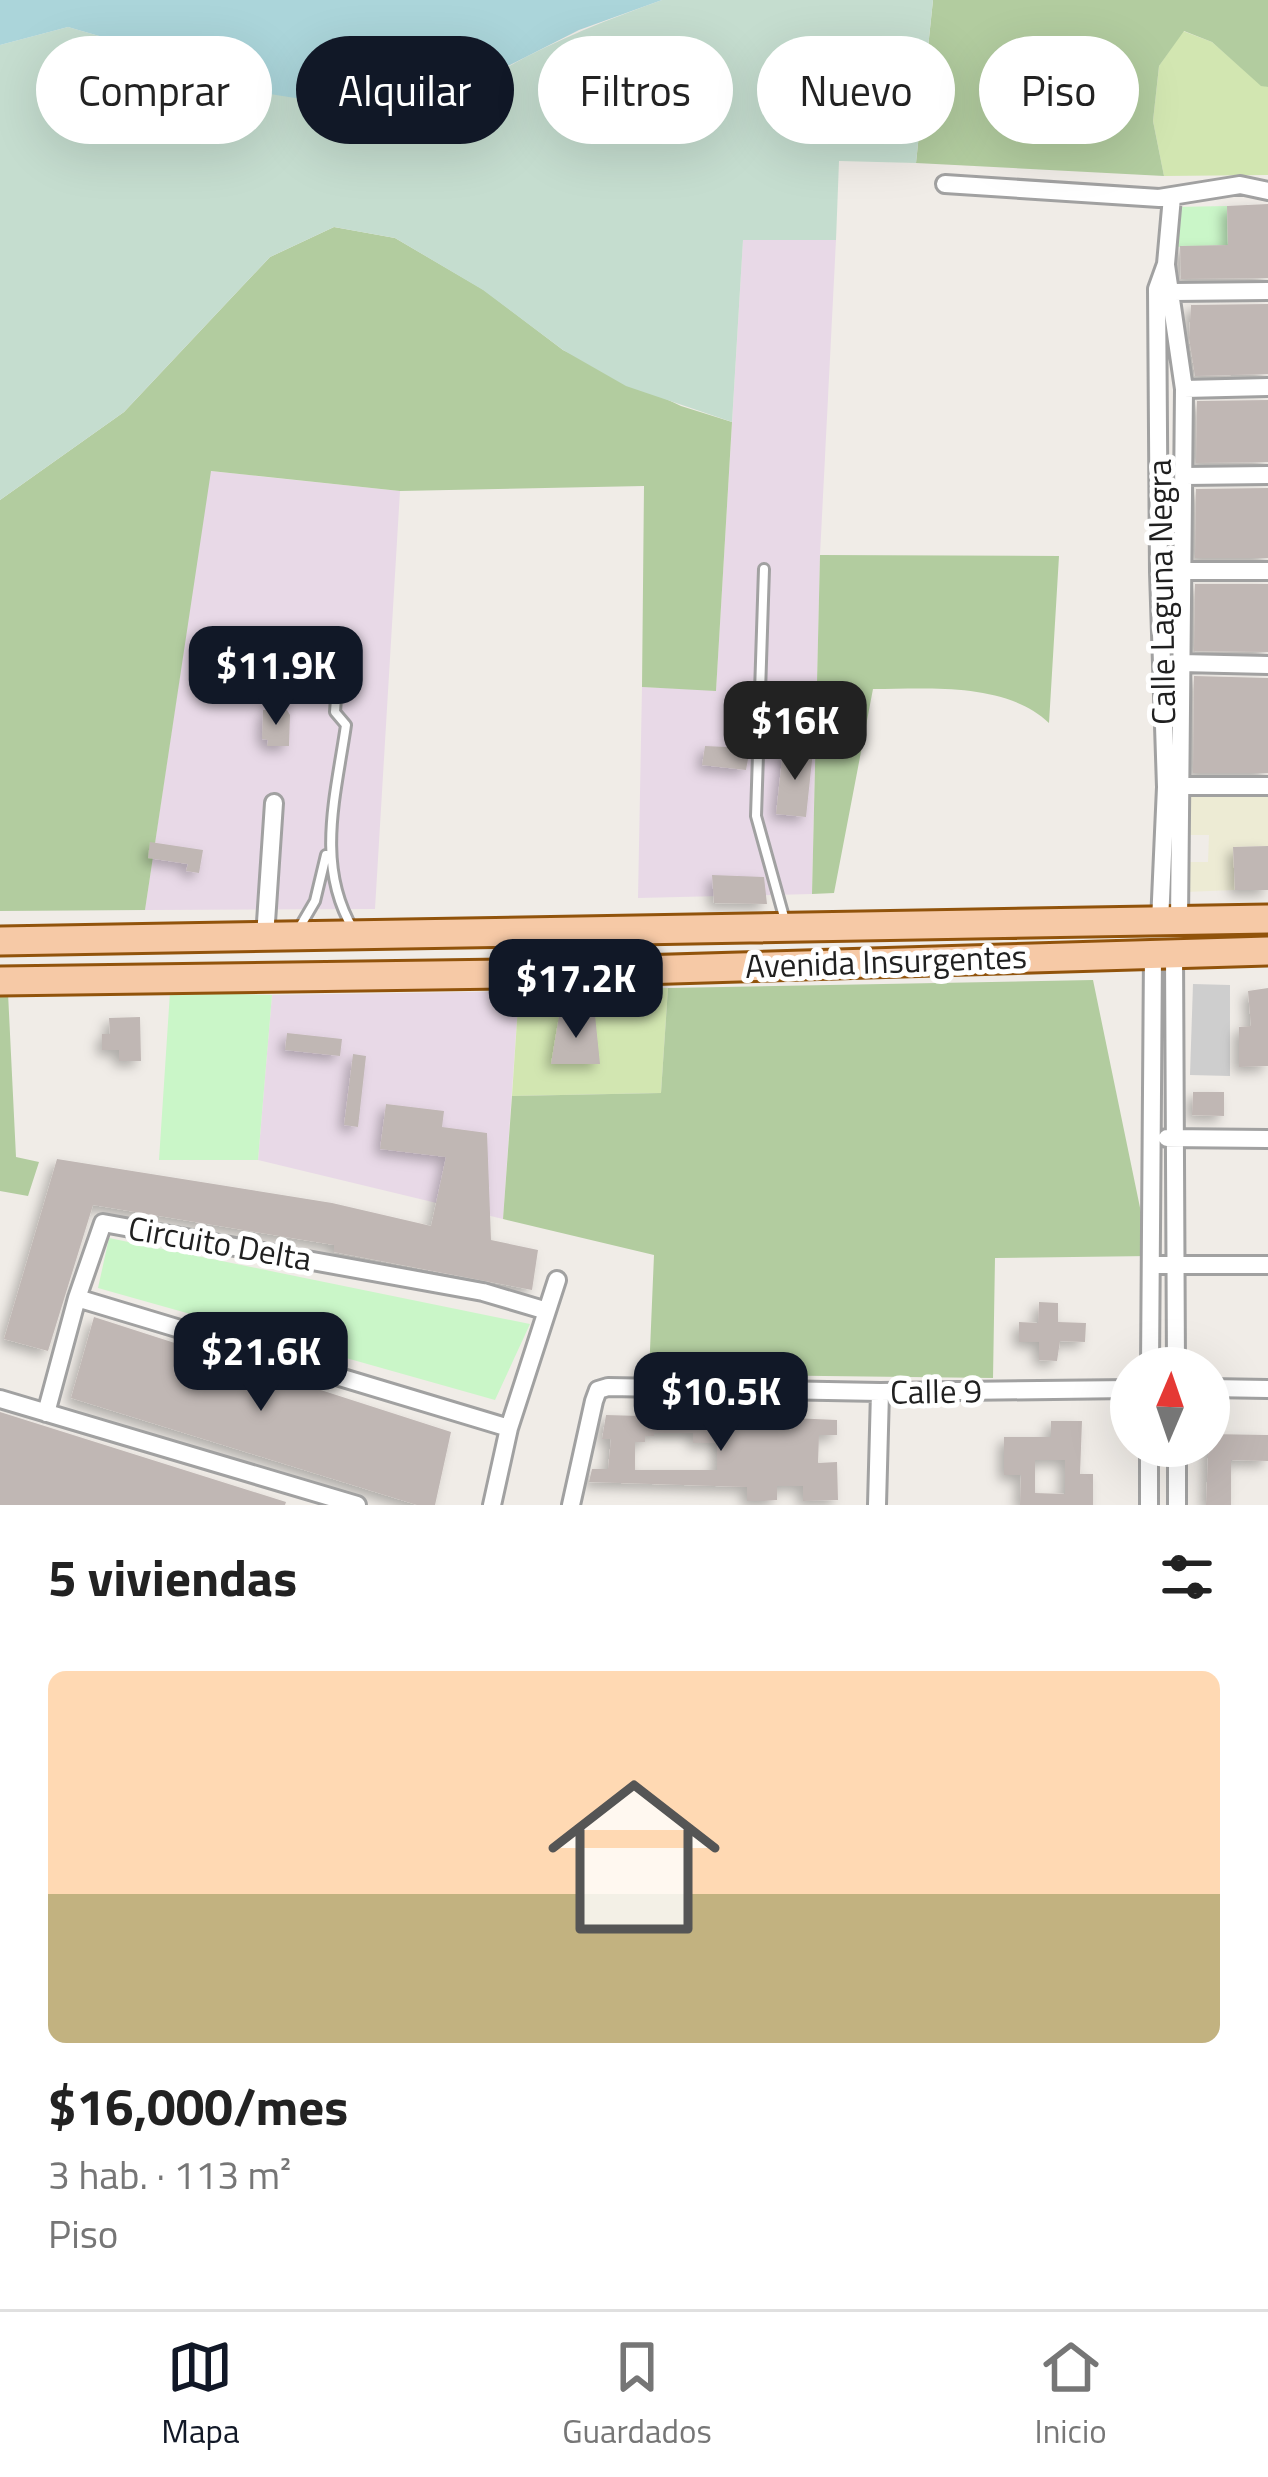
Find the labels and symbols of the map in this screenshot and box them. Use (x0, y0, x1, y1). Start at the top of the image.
street label: Calle Laguna Negra (1134, 459, 1188, 725)
pin: $11.9K (178, 626, 374, 728)
pin: $16K (724, 681, 866, 783)
street label: Avenida Insurgentes (744, 931, 1028, 991)
pin: $17.2K (478, 939, 674, 1041)
street label: Circuito Delta (124, 1202, 316, 1284)
pin: $21.6K (163, 1312, 359, 1414)
north arrow (1110, 1347, 1230, 1467)
pin: $10.5K (623, 1352, 819, 1454)
street label: Calle 9 (890, 1365, 982, 1417)

